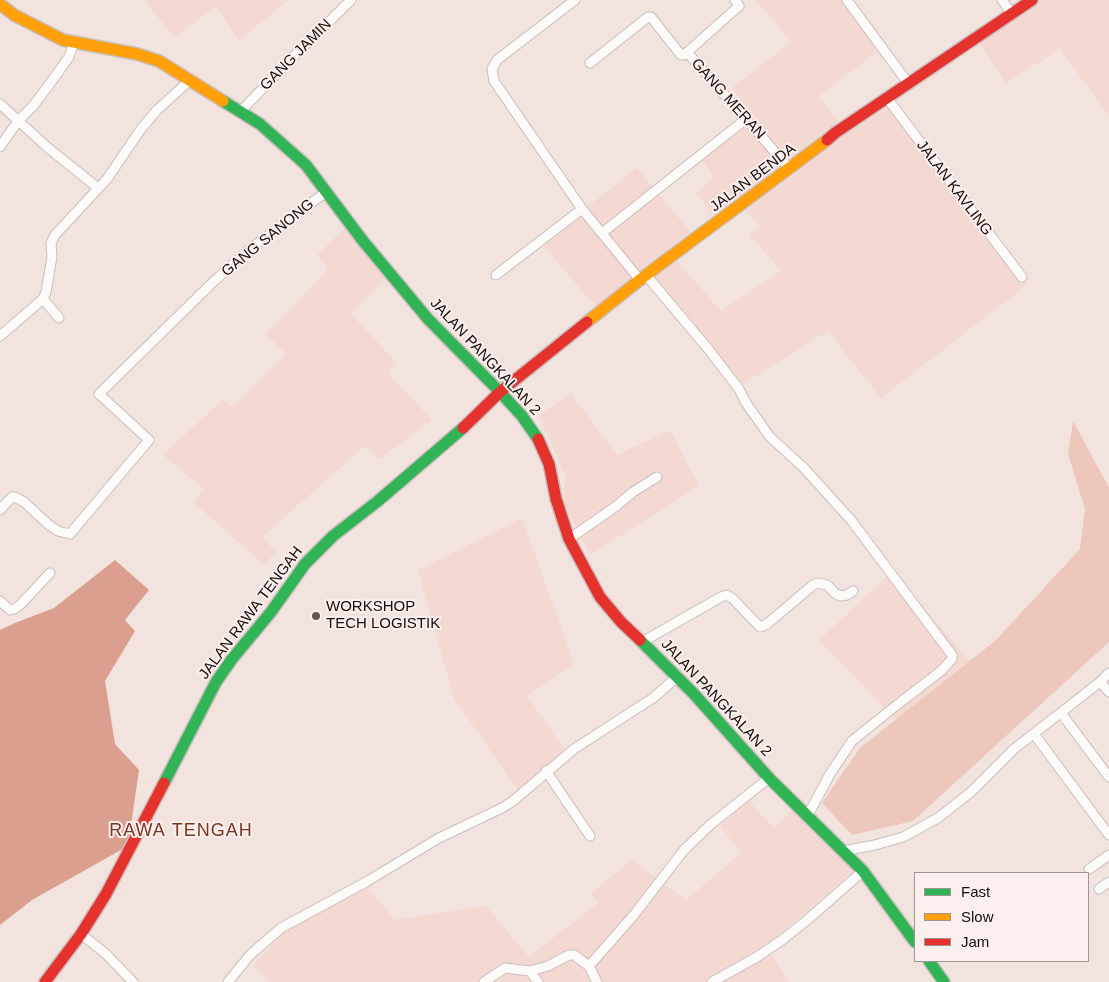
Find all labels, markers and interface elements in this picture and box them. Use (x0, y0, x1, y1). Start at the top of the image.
street label: GANG JAMIN (257, 16, 335, 94)
street label: GANG MERAN (687, 55, 769, 143)
street label: JALAN KAVLING (912, 137, 996, 239)
street label: JALAN BENDA (707, 140, 799, 216)
street label: GANG SANONG (218, 195, 318, 281)
street label: JALAN PANGKALAN 2 (426, 295, 544, 419)
street label: JALAN RAWA TENGAH (195, 543, 307, 683)
place label: WORKSHOP TECH LOGISTIK (326, 598, 440, 633)
marker: WORKSHOP TECH LOGISTIK (310, 610, 322, 622)
street label: JALAN PANGKALAN 2 (657, 636, 775, 760)
district label: RAWA TENGAH (108, 820, 254, 842)
legend (914, 872, 1089, 962)
text: Fast (961, 883, 990, 900)
text: Slow (961, 908, 994, 925)
text: Jam (961, 933, 989, 950)

